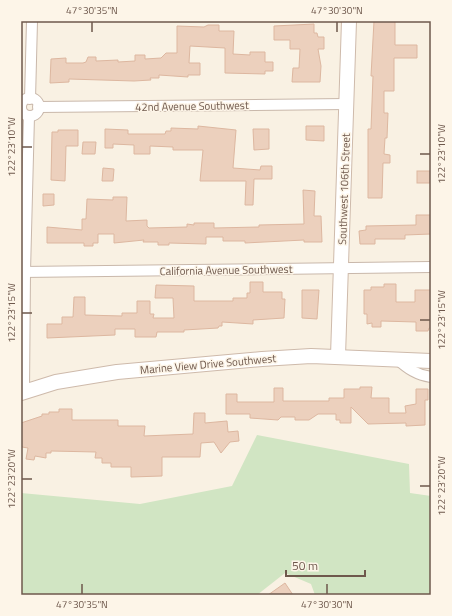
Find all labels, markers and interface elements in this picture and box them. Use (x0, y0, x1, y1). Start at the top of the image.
text: 47°30'35"N (66, 3, 118, 18)
text: 47°30'30"N (311, 3, 363, 18)
street label: 42nd Avenue Southwest (135, 97, 249, 115)
text: 122°23'10"W (4, 117, 19, 177)
text: 122°23'10"W (434, 124, 449, 184)
street label: Southwest 106th Street (334, 133, 354, 245)
street label: California Avenue Southwest (159, 261, 293, 279)
text: 122°23'15"W (4, 283, 19, 343)
text: 122°23'15"W (434, 290, 449, 350)
street label: Marine View Drive Southwest (139, 350, 277, 378)
text: 122°23'20"W (4, 449, 19, 509)
text: 122°23'20"W (434, 456, 449, 516)
scale bar (286, 552, 365, 578)
text: 50 m (292, 556, 318, 575)
text: 47°30'35"N (56, 597, 108, 612)
text: 47°30'30"N (301, 597, 353, 612)

